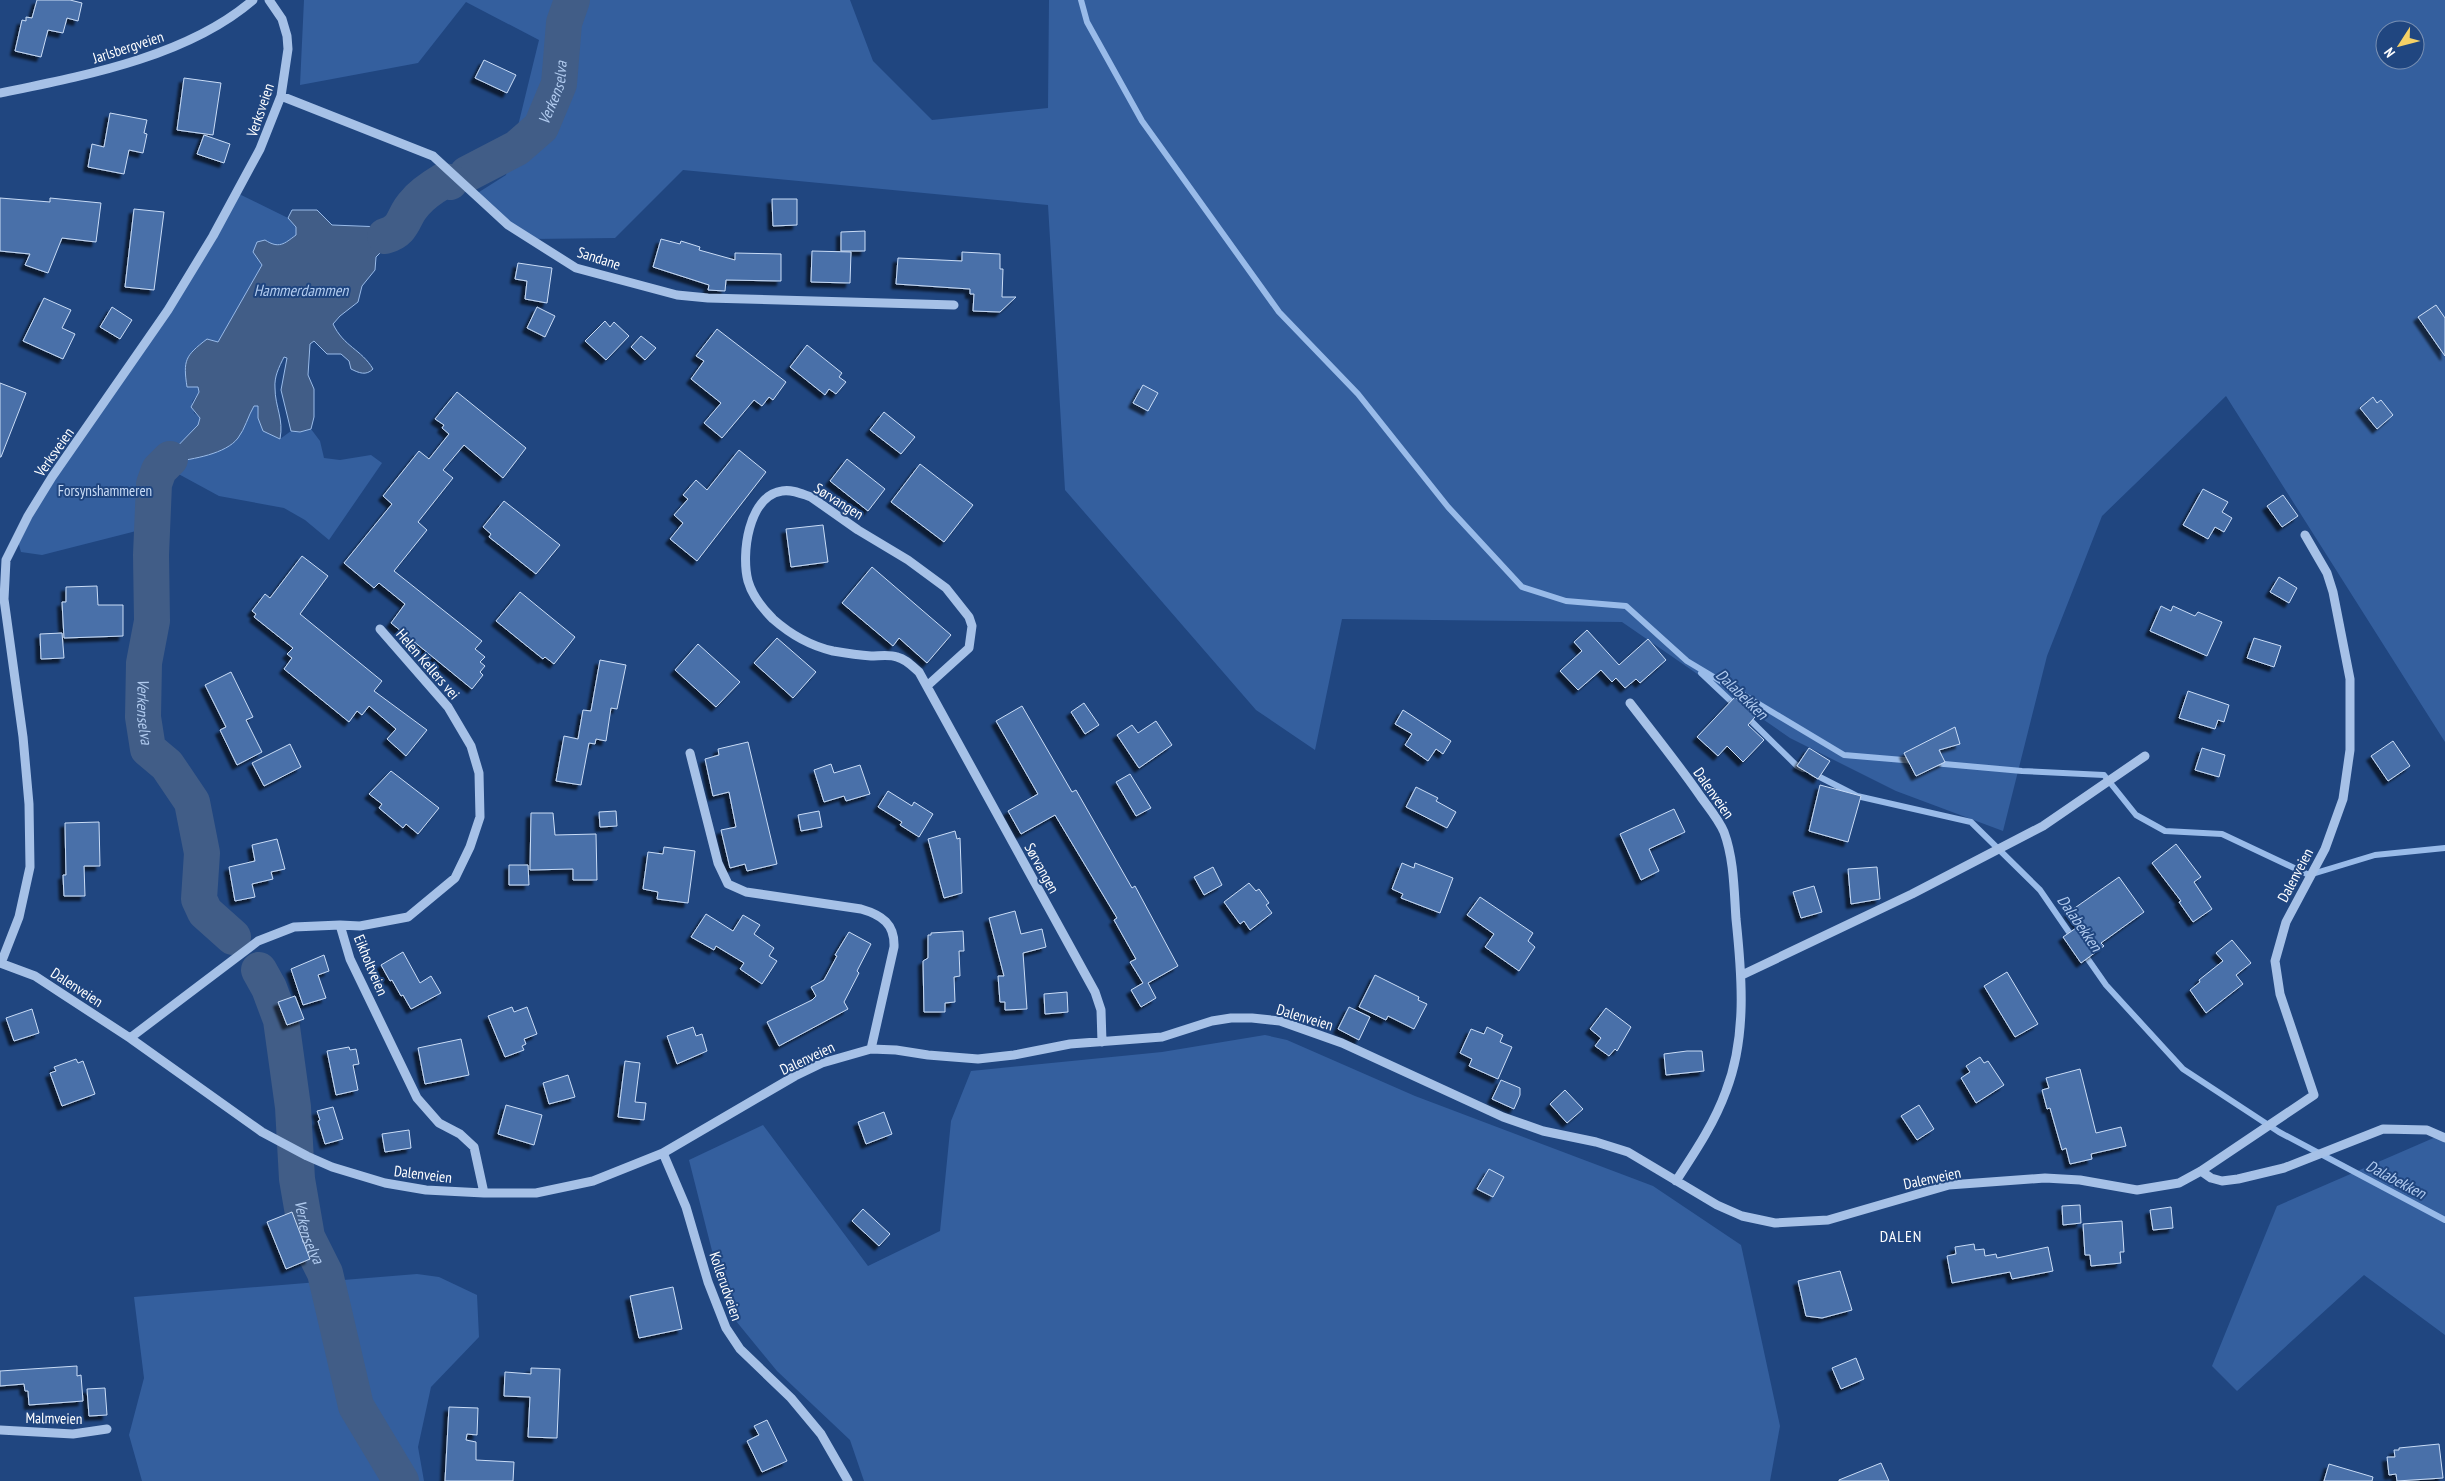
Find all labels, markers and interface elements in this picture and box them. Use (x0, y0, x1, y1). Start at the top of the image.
north arrow (2375, 20, 2425, 70)
street label: Jarlsbergveien (89, 27, 166, 68)
text: N (2380, 44, 2399, 61)
water label: Verkenselva (533, 59, 571, 127)
street label: Verksveien (242, 81, 278, 140)
street label: Sandane (575, 242, 623, 274)
water label: Hammerdammen (254, 280, 349, 300)
street label: Verksveien (30, 424, 78, 481)
street label: Sørvangen (811, 478, 867, 524)
park label: Forsynshammeren (58, 481, 152, 500)
street label: Helen Kellers vei (392, 625, 464, 703)
water label: Dalabekken (1712, 664, 1773, 724)
water label: Verkenselva (133, 679, 157, 747)
street label: Dalenveien (1690, 764, 1738, 822)
street label: Sørvangen (1020, 839, 1064, 897)
street label: Dalenveien (2273, 845, 2317, 905)
water label: Dalabekken (2053, 891, 2107, 956)
street label: Eikholtveien (350, 932, 392, 998)
street label: Dalenveien (47, 963, 107, 1011)
street label: Dalenveien (1274, 999, 1336, 1035)
street label: Dalenveien (777, 1037, 837, 1079)
water label: Dalabekken (2363, 1155, 2430, 1203)
street label: Dalenveien (393, 1161, 453, 1187)
street label: Dalenveien (1902, 1163, 1962, 1193)
water label: Verkenselva (291, 1198, 329, 1268)
district label: DALEN (1880, 1226, 1922, 1246)
street label: Kollerudveien (705, 1249, 747, 1323)
street label: Malmveien (25, 1408, 83, 1428)

